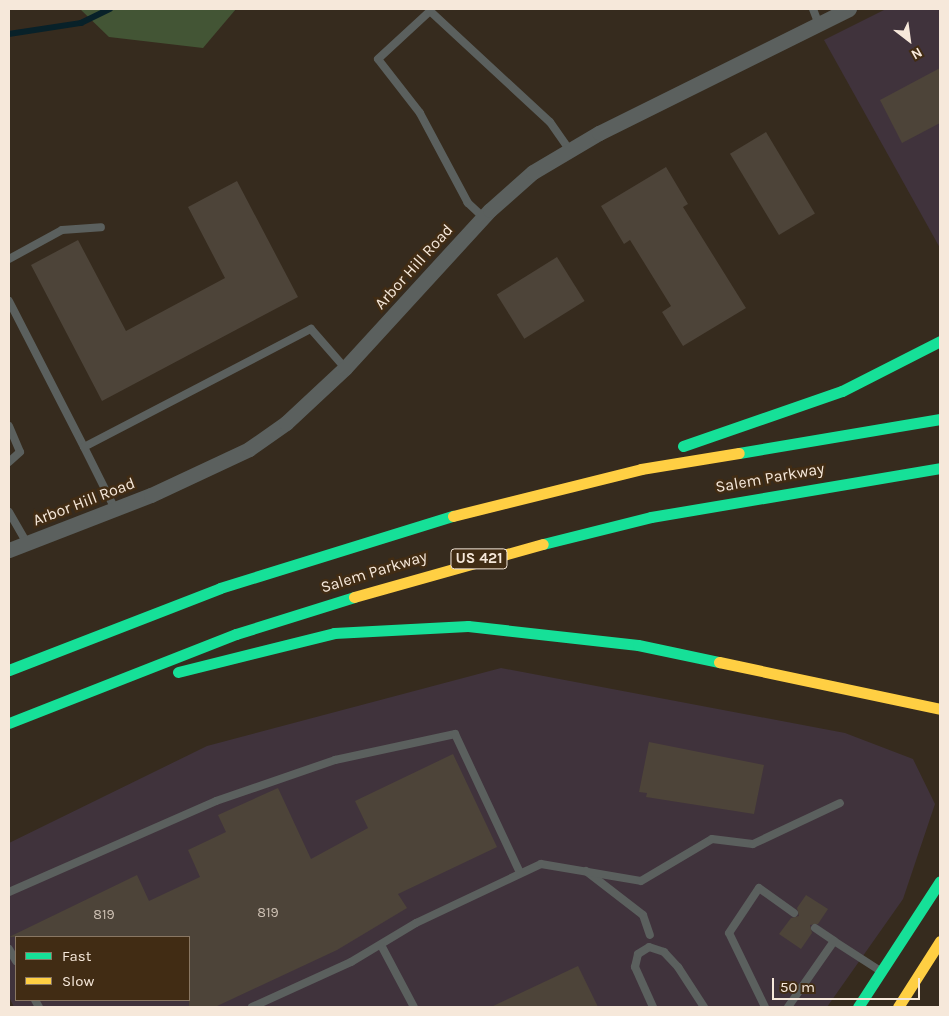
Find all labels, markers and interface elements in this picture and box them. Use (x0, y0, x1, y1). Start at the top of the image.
north arrow (884, 15, 934, 65)
text: N (908, 44, 925, 63)
street label: Arbor Hill Road (371, 221, 457, 313)
street label: Salem Parkway (714, 459, 826, 497)
street label: Arbor Hill Road (30, 474, 138, 530)
road number: US 421 (450, 546, 508, 572)
street label: Salem Parkway (318, 547, 430, 597)
house number: 819 (257, 905, 279, 921)
house number: 819 (93, 907, 115, 923)
legend (15, 936, 190, 1001)
text: Fast (62, 947, 91, 965)
scale bar (774, 968, 922, 1000)
text: Slow (62, 972, 94, 990)
text: 50 m (780, 978, 815, 996)

